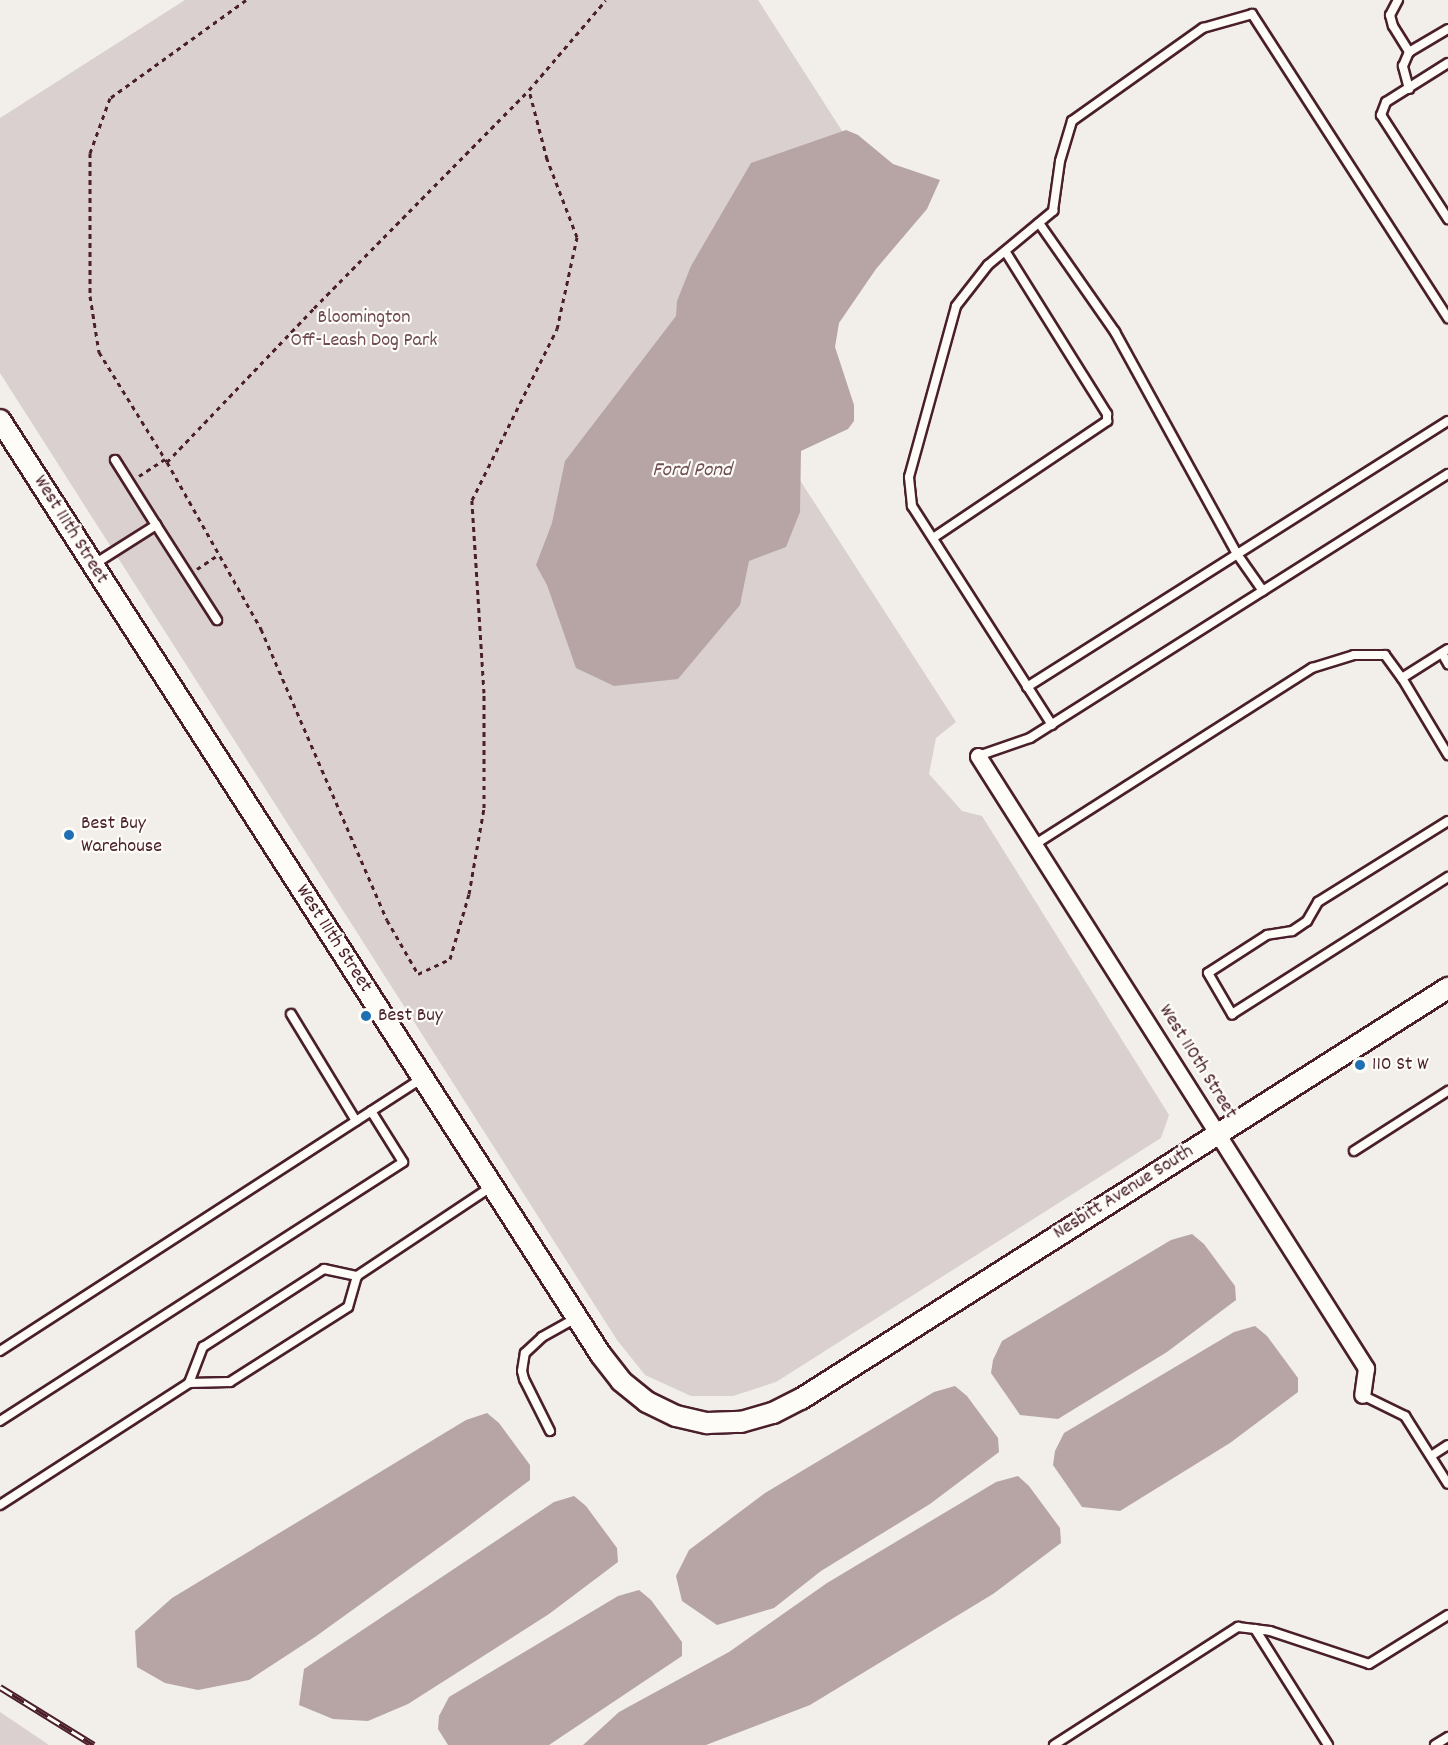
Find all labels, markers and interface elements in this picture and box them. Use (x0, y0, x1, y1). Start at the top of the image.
park label: Bloomington Off-Leash Dog Park (290, 306, 438, 353)
water label: Ford Pond (652, 458, 732, 484)
street label: West 111th Street (27, 471, 113, 589)
place label: Best Buy Warehouse (81, 812, 162, 859)
marker: Best Buy Warehouse (62, 828, 76, 842)
street label: West 111th Street (289, 881, 377, 997)
street label: West 110th Street (1152, 1001, 1242, 1123)
place label: Best Buy (378, 1004, 443, 1028)
marker: Best Buy (359, 1009, 373, 1023)
place label: 110 St W (1372, 1053, 1428, 1077)
marker: 110 St W (1353, 1058, 1367, 1072)
street label: Nesbitt Avenue South (1049, 1140, 1199, 1246)

